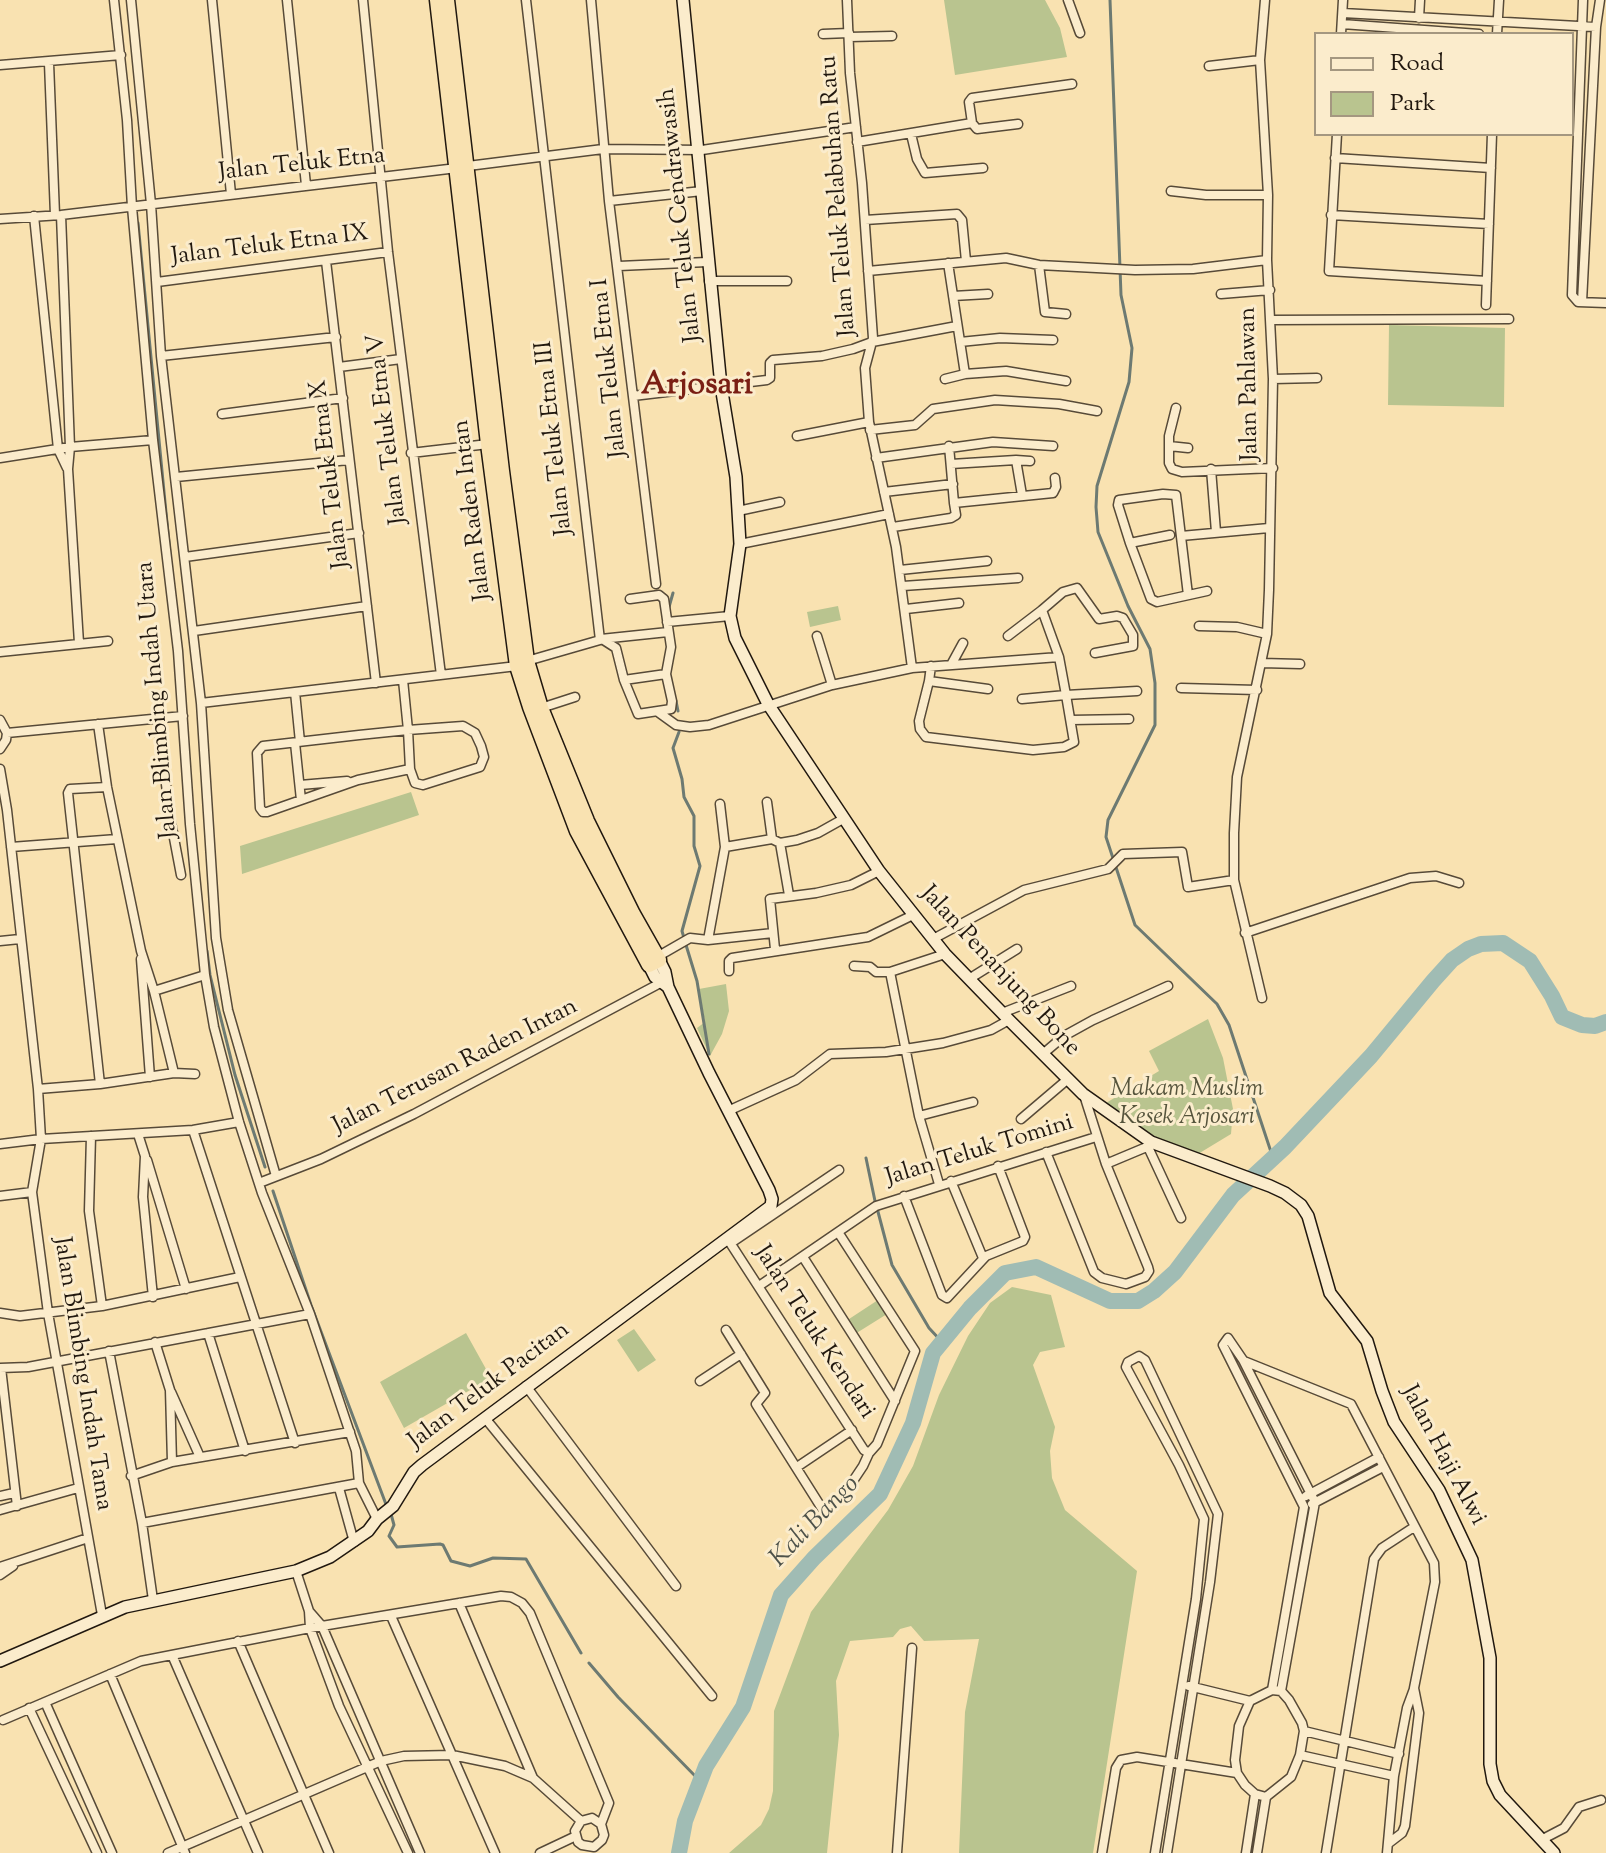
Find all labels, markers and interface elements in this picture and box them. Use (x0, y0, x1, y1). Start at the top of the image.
legend (1314, 32, 1574, 136)
text: Road (1390, 47, 1444, 81)
street label: Jalan Teluk Pelabuhan Ratu (816, 54, 864, 338)
street label: Jalan Teluk Cendrawasih (654, 86, 710, 344)
text: Park (1390, 87, 1436, 121)
street label: Jalan Teluk Etna (217, 143, 387, 189)
street label: Jalan Teluk Etna IX (170, 221, 370, 273)
street label: Jalan Teluk Etna I (587, 277, 635, 459)
street label: Jalan Pahlawan (1235, 307, 1267, 461)
street label: Jalan Teluk Etna V (363, 332, 415, 526)
street label: Jalan Teluk Etna III (531, 339, 581, 537)
district label: Arjosari (641, 369, 753, 407)
street label: Jalan Teluk Etna X (306, 378, 358, 570)
street label: Jalan Raden Intan (449, 418, 499, 602)
street label: Jalan Blimbing Indah Utara (133, 560, 185, 840)
street label: Jalan Penanjung Bone (913, 881, 1085, 1063)
street label: Jalan Terusan Raden Intan (329, 994, 583, 1142)
park label: Makam Muslim Kesek Arjosari (1110, 1077, 1264, 1133)
street label: Jalan Teluk Tomini (883, 1110, 1077, 1194)
street label: Jalan Blimbing Indah Tama (45, 1235, 117, 1513)
street label: Jalan Teluk Kendari (746, 1241, 880, 1425)
street label: Jalan Teluk Pacitan (404, 1317, 576, 1457)
street label: Jalan Haji Alwi (1393, 1381, 1491, 1531)
water label: Kali Bango (765, 1471, 867, 1575)

